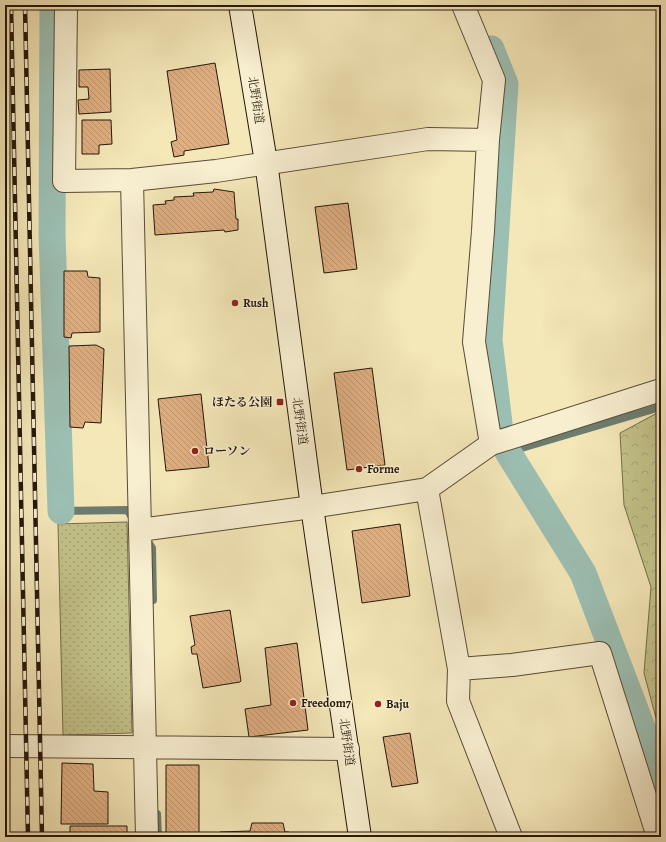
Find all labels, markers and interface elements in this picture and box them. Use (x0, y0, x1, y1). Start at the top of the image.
street label: 北野街道 (244, 75, 268, 125)
place label: Rush (243, 295, 269, 311)
marker: Rush (230, 298, 240, 308)
place label: ほたる公園 (212, 394, 272, 410)
street label: 北野街道 (289, 396, 311, 446)
marker: ほたる公園 (275, 397, 285, 407)
place label: ローソン (203, 443, 251, 459)
marker: ローソン (190, 446, 200, 456)
place label: Forme (367, 461, 400, 477)
marker: Forme (354, 464, 364, 474)
place label: Freedom7 (301, 695, 352, 711)
place label: Baju (386, 696, 410, 712)
marker: Freedom7 (288, 698, 298, 708)
marker: Baju (373, 699, 383, 709)
street label: 北野街道 (336, 717, 358, 767)

